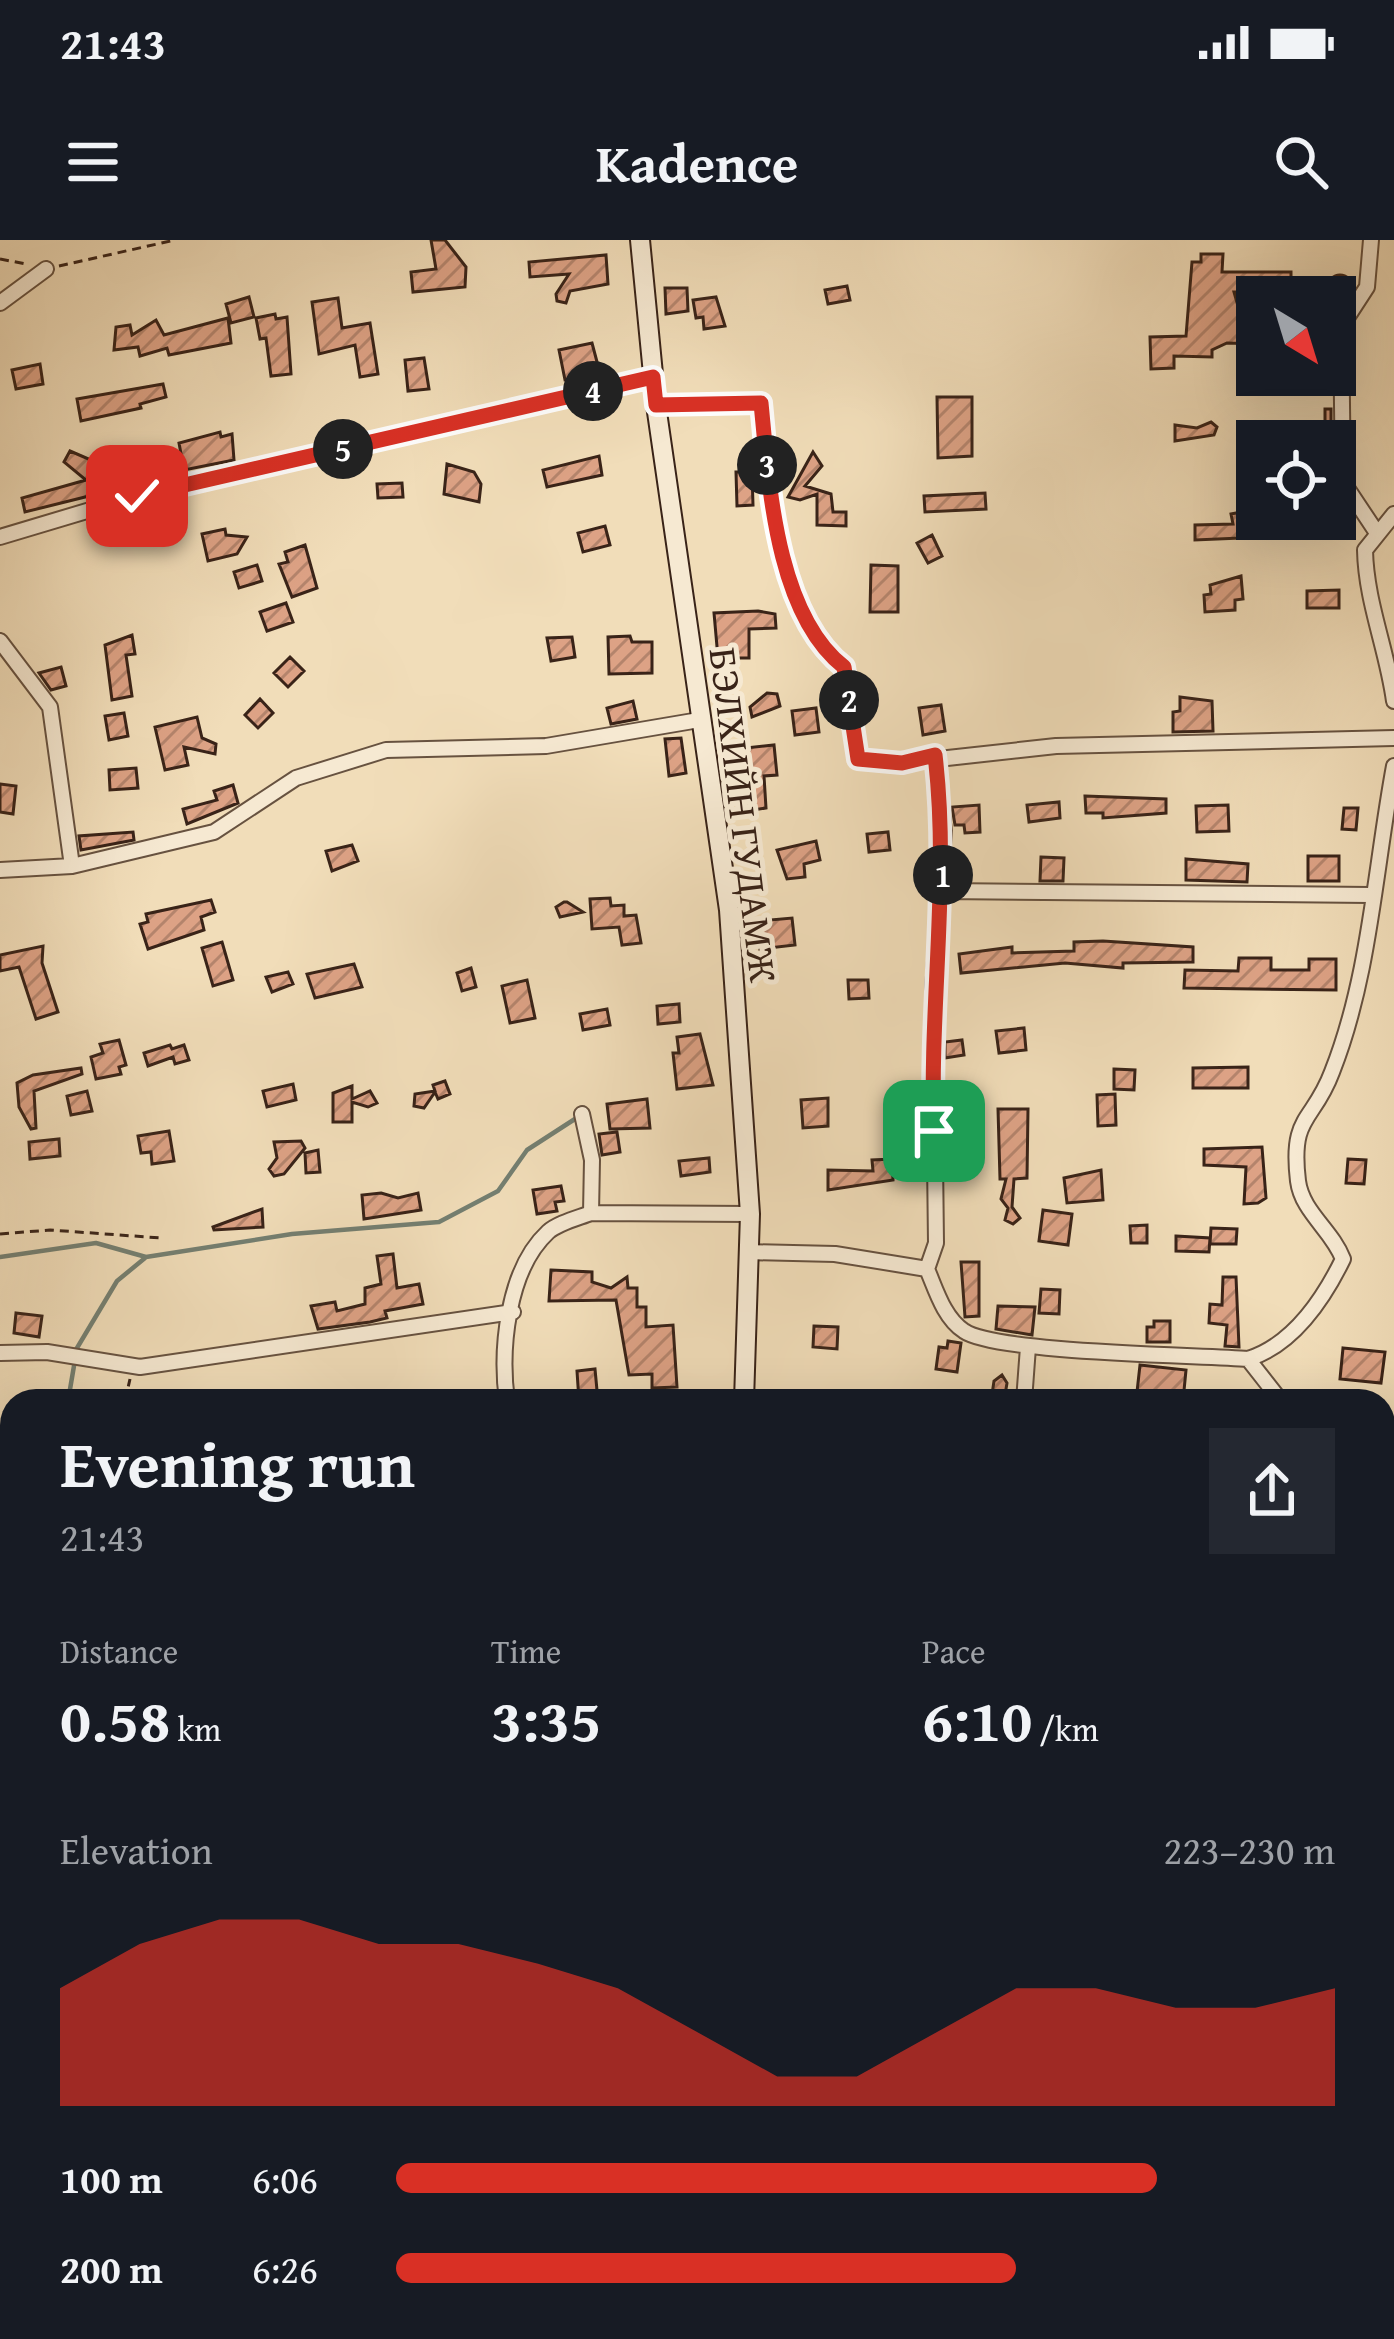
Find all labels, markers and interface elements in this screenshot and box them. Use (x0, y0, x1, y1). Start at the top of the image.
text: 21:43 (60, 10, 166, 75)
text: Kadence (596, 123, 798, 202)
icon: menu (60, 129, 126, 195)
icon: search (1268, 129, 1334, 195)
north arrow (1236, 276, 1356, 396)
map controls (1236, 276, 1356, 540)
pin: 4 (563, 361, 623, 421)
text: 4 (584, 367, 602, 415)
pin: 5 (313, 419, 373, 479)
button: locate (1236, 420, 1356, 540)
text: 5 (334, 425, 352, 473)
pin: 3 (737, 435, 797, 495)
text: 3 (758, 441, 776, 489)
pin (86, 445, 188, 547)
icon: check (104, 463, 170, 529)
street label: БЭЛХИЙН ГУДАМЖ (696, 644, 793, 986)
pin: 2 (819, 670, 879, 730)
text: 2 (840, 676, 858, 724)
pin: 1 (913, 845, 973, 905)
text: 1 (934, 851, 952, 899)
pin (883, 1080, 985, 1182)
icon: arrive (901, 1098, 967, 1164)
text: Evening run (60, 1414, 415, 1511)
button: share (1209, 1428, 1335, 1554)
text: 21:43 (60, 1508, 145, 1565)
text: Distance (60, 1627, 178, 1675)
text: Time (491, 1627, 561, 1675)
text: Pace (922, 1627, 985, 1675)
text: 0.58 (60, 1675, 170, 1763)
text: 3:35 (491, 1675, 601, 1763)
text: 6:10 (922, 1675, 1032, 1763)
text: km (170, 1705, 221, 1753)
text: /km (1032, 1705, 1099, 1753)
text: Elevation (60, 1821, 213, 1878)
text: 223–230 m (1163, 1821, 1335, 1878)
text: 100 m (60, 2150, 163, 2207)
text: 6:06 (252, 2150, 318, 2207)
text: 200 m (60, 2240, 163, 2297)
text: 6:26 (252, 2240, 318, 2297)

